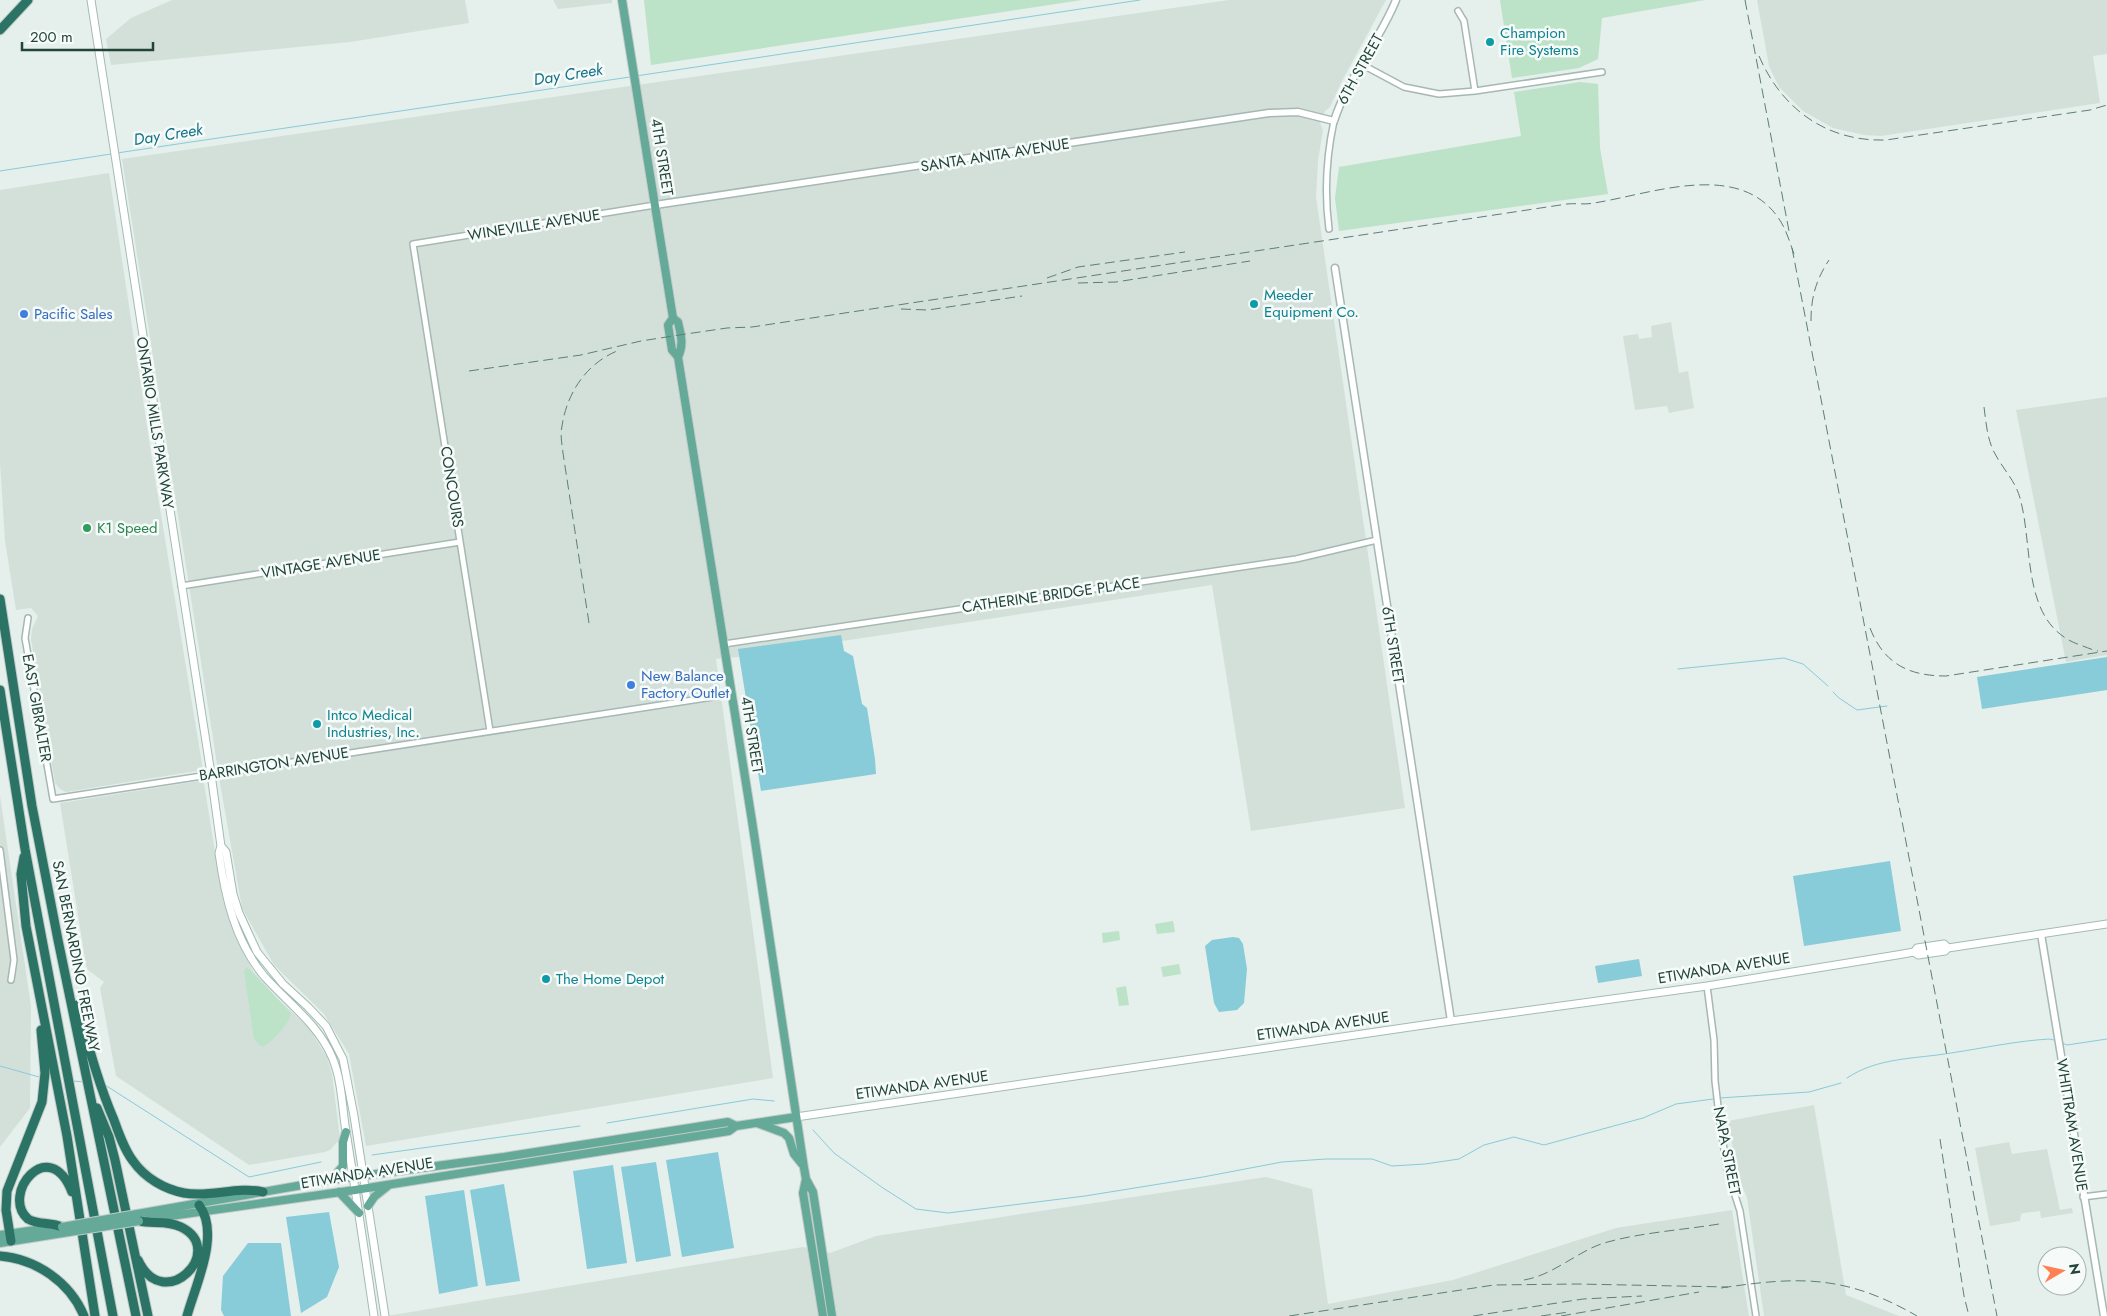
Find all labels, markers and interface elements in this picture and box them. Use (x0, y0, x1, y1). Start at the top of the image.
scale bar (22, 20, 154, 52)
place label: Champion Fire Systems (1500, 22, 1578, 61)
text: 200 m (30, 26, 73, 48)
street label: 6TH STREET (1331, 30, 1389, 108)
marker: Champion Fire Systems (1484, 36, 1496, 48)
water label: Day Creek (532, 58, 605, 91)
street label: 4TH STREET (645, 117, 679, 197)
water label: Day Creek (132, 118, 205, 151)
street label: SANTA ANITA AVENUE (919, 132, 1071, 178)
street label: WINEVILLE AVENUE (466, 204, 602, 246)
place label: Meeder Equipment Co. (1264, 284, 1359, 323)
marker: Meeder Equipment Co. (1248, 298, 1260, 310)
place label: Pacific Sales (34, 303, 113, 325)
marker: Pacific Sales (18, 308, 30, 320)
street label: ONTARIO MILLS PARKWAY (130, 335, 180, 511)
street label: CONCOURS (435, 445, 469, 529)
place label: K1 Speed (97, 517, 158, 539)
marker: K1 Speed (81, 522, 93, 534)
street label: VINTAGE AVENUE (260, 544, 382, 584)
street label: CATHERINE BRIDGE PLACE (960, 572, 1142, 618)
street label: 6TH STREET (1376, 605, 1410, 685)
street label: EAST GIBRALTER (17, 652, 57, 764)
place label: New Balance Factory Outlet (641, 665, 729, 704)
marker: New Balance Factory Outlet (625, 679, 637, 691)
street label: 4TH STREET (735, 695, 769, 775)
place label: Intco Medical Industries, Inc. (327, 704, 420, 743)
marker: Intco Medical Industries, Inc. (311, 718, 323, 730)
street label: BARRINGTON AVENUE (198, 741, 350, 787)
street label: SAN BERNARDINO FREEWAY (47, 859, 105, 1054)
street label: ETIWANDA AVENUE (1656, 947, 1792, 989)
place label: The Home Depot (556, 968, 665, 990)
marker: The Home Depot (540, 973, 552, 985)
street label: ETIWANDA AVENUE (1255, 1006, 1391, 1046)
street label: WHITTRAM AVENUE (2051, 1057, 2093, 1193)
street label: ETIWANDA AVENUE (854, 1065, 990, 1105)
street label: NAPA STREET (1708, 1105, 1746, 1197)
street label: ETIWANDA AVENUE (299, 1152, 435, 1194)
north arrow (2037, 1246, 2087, 1296)
text: N (2064, 1262, 2086, 1276)

